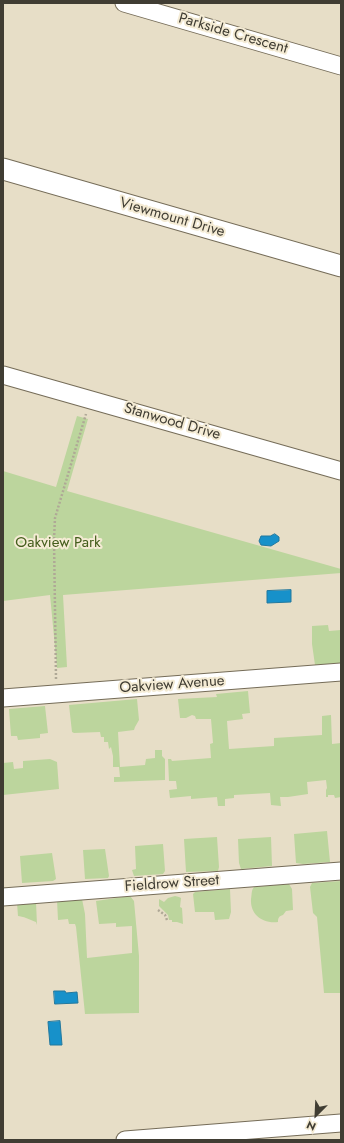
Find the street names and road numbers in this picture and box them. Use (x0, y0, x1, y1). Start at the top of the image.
street label: Parkside Crescent (176, 10, 290, 58)
street label: Viewmount Drive (117, 194, 227, 242)
street label: Stanwood Drive (122, 400, 222, 444)
street label: Oakview Avenue (119, 672, 225, 698)
street label: Fieldrow Street (124, 872, 220, 896)

